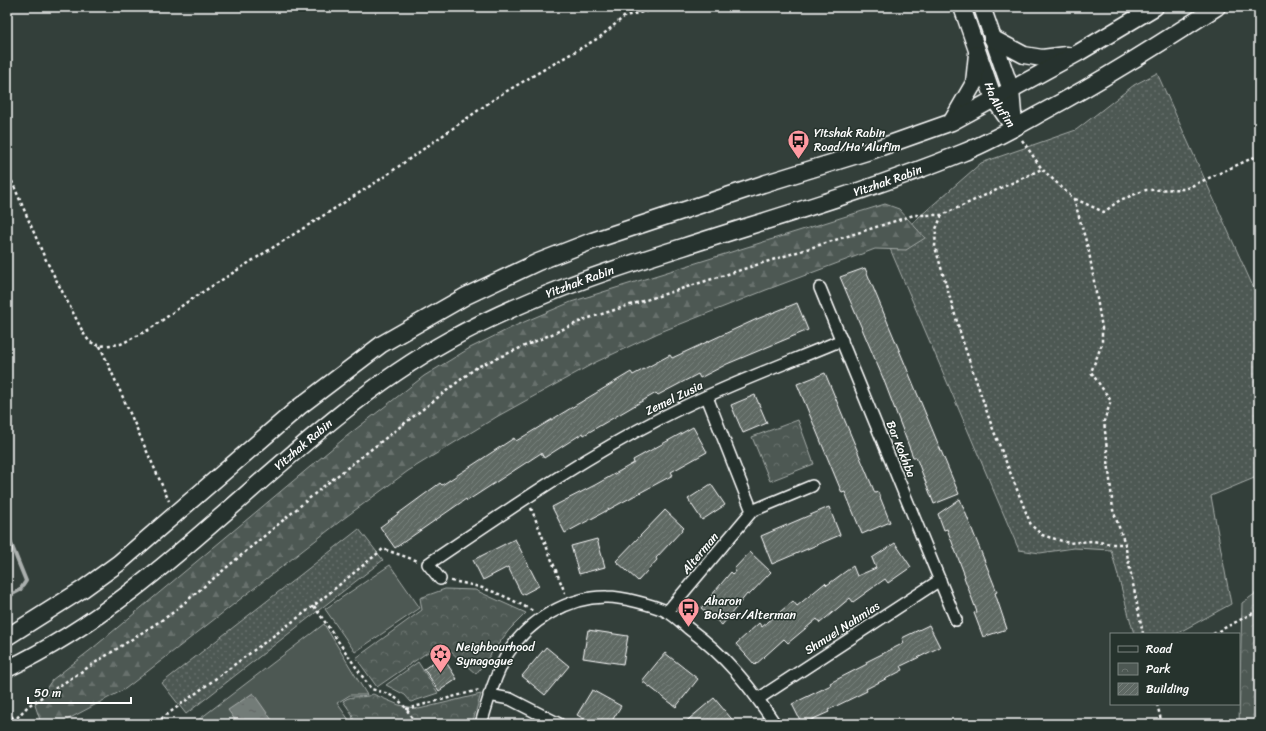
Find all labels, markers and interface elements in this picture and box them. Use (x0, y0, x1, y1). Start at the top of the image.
street label: HaAlufim (978, 79, 1022, 132)
place label: Yitshak Rabin Road/Ha'Alufim (814, 122, 901, 158)
bus stop icon: Yitshak Rabin Road/Ha'Alufim (785, 127, 811, 160)
street label: Yitzhak Rabin (850, 158, 926, 203)
street label: Yitzhak Rabin (542, 259, 618, 305)
street label: Zemel Zusia (641, 374, 708, 422)
street label: Yitzhak Rabin (269, 413, 338, 476)
street label: Bar Kokhba (880, 417, 922, 481)
street label: Alterman (675, 527, 725, 580)
place label: Aharon Bokser/Alterman (703, 590, 796, 626)
bus stop icon: Aharon Bokser/Alterman (675, 595, 701, 628)
street label: Shmuel Nahmias (800, 595, 884, 661)
legend (1110, 633, 1240, 705)
place label: Neighbourhood Synagogue (456, 636, 535, 672)
text: Road (1146, 638, 1173, 660)
synagogue icon: Neighbourhood Synagogue (427, 641, 453, 674)
text: Park (1146, 658, 1171, 680)
text: Building (1146, 678, 1189, 700)
scale bar (28, 679, 131, 705)
text: 50 m (34, 682, 61, 704)

